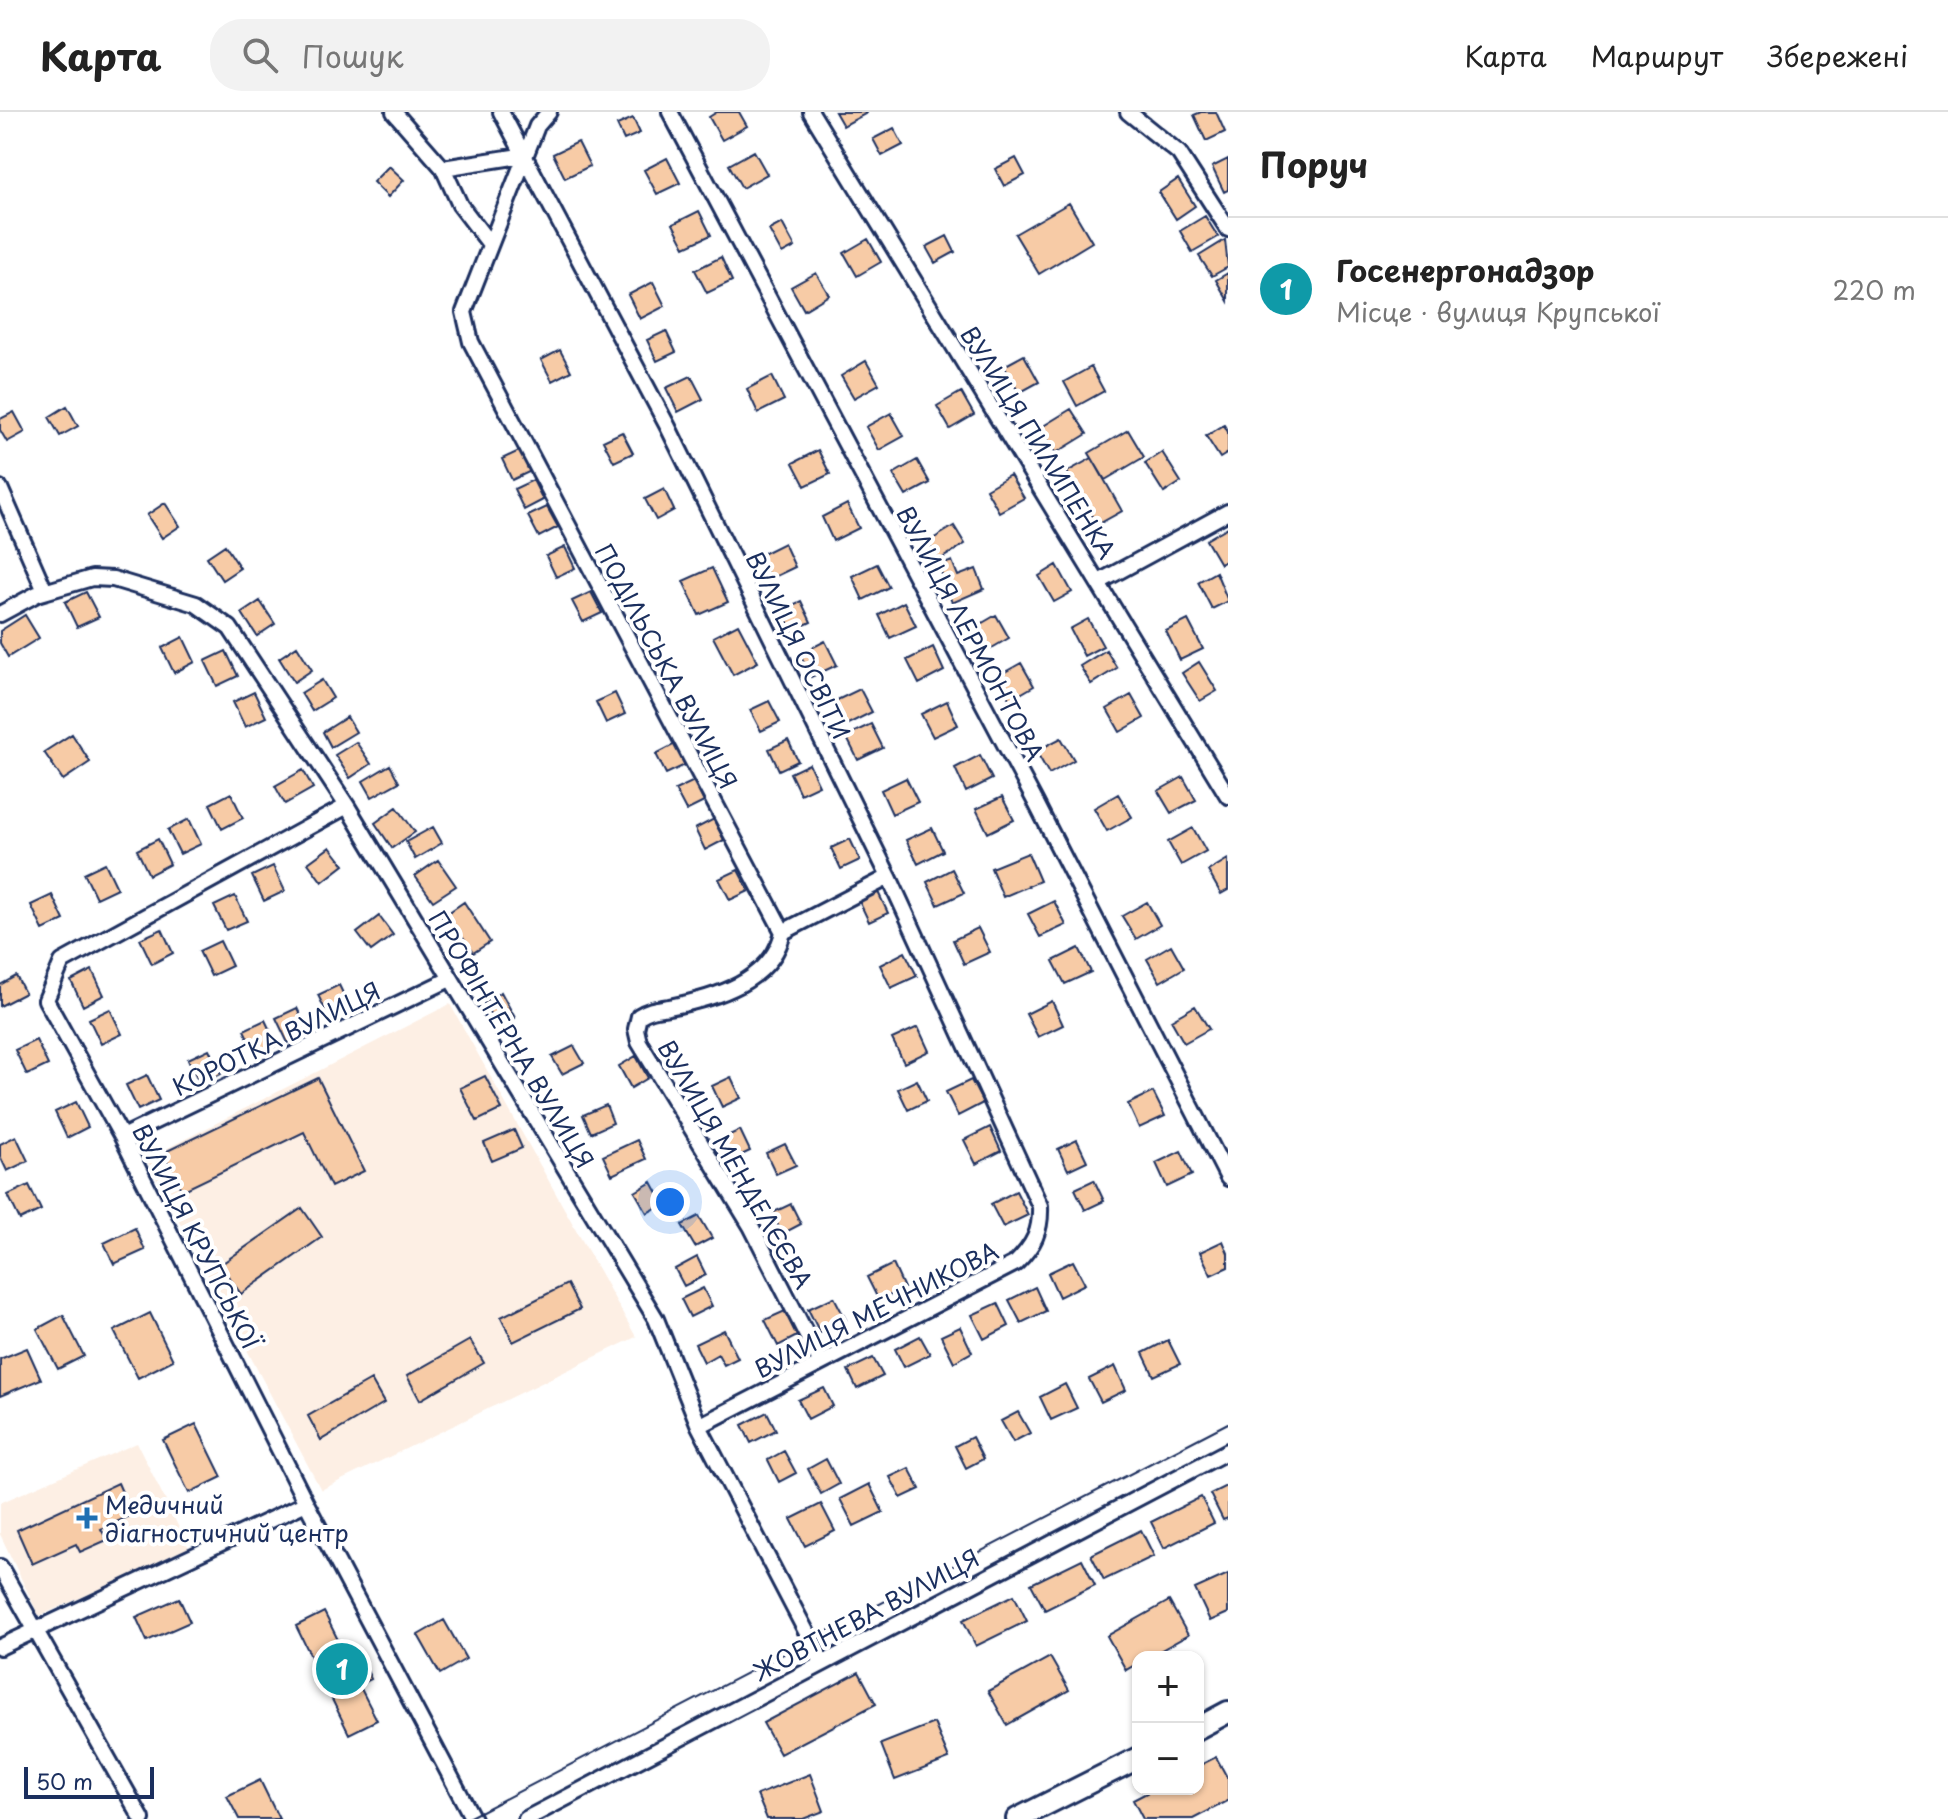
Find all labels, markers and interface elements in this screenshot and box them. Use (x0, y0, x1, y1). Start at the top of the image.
search box (210, 19, 770, 91)
text: Карта (40, 27, 162, 84)
icon: search (238, 33, 282, 77)
text: Пошук (302, 33, 404, 78)
text: Карта (1464, 34, 1547, 77)
text: Маршрут (1591, 34, 1723, 77)
text: Збережені (1767, 34, 1908, 77)
text: Поруч (1260, 138, 1368, 190)
text: Госенергонадзор (1336, 247, 1595, 292)
text: 1 (1280, 270, 1292, 309)
text: 220 m (1832, 270, 1916, 309)
text: Місце · вулиця Крупської (1336, 292, 1660, 331)
street label: ВУЛИЦЯ ПИЛИПЕНКА (953, 319, 1125, 565)
street label: ВУЛИЦЯ ЛЕРМОНТОВА (888, 499, 1054, 767)
street label: ПОДІЛЬСЬКА ВУЛИЦЯ (587, 537, 747, 795)
street label: ВУЛИЦЯ ОСВІТИ (738, 545, 860, 745)
street label: ПРОФІНТЕРНА ВУЛИЦЯ (421, 903, 603, 1175)
street label: КОРОТКА ВУЛИЦЯ (166, 972, 386, 1104)
street label: ВУЛИЦЯ МЕНДЕЛЄЄВА (650, 1033, 822, 1295)
street label: ВУЛИЦЯ КРУПСЬКОЇ (124, 1117, 270, 1356)
your location (650, 1182, 690, 1222)
street label: ВУЛИЦЯ МЕЧНИКОВА (748, 1232, 1004, 1386)
place label: Медичний діагностичний центр (105, 1486, 349, 1550)
marker: Медичний діагностичний центр (76, 1507, 98, 1529)
street label: ЖОВТНЕВА ВУЛИЦЯ (746, 1539, 985, 1689)
pin: 1 (316, 1639, 368, 1699)
map controls (1132, 1651, 1204, 1795)
button: + (1132, 1651, 1204, 1723)
button: − (1132, 1723, 1204, 1795)
scale bar (24, 1763, 154, 1799)
text: 50 m (36, 1764, 93, 1797)

